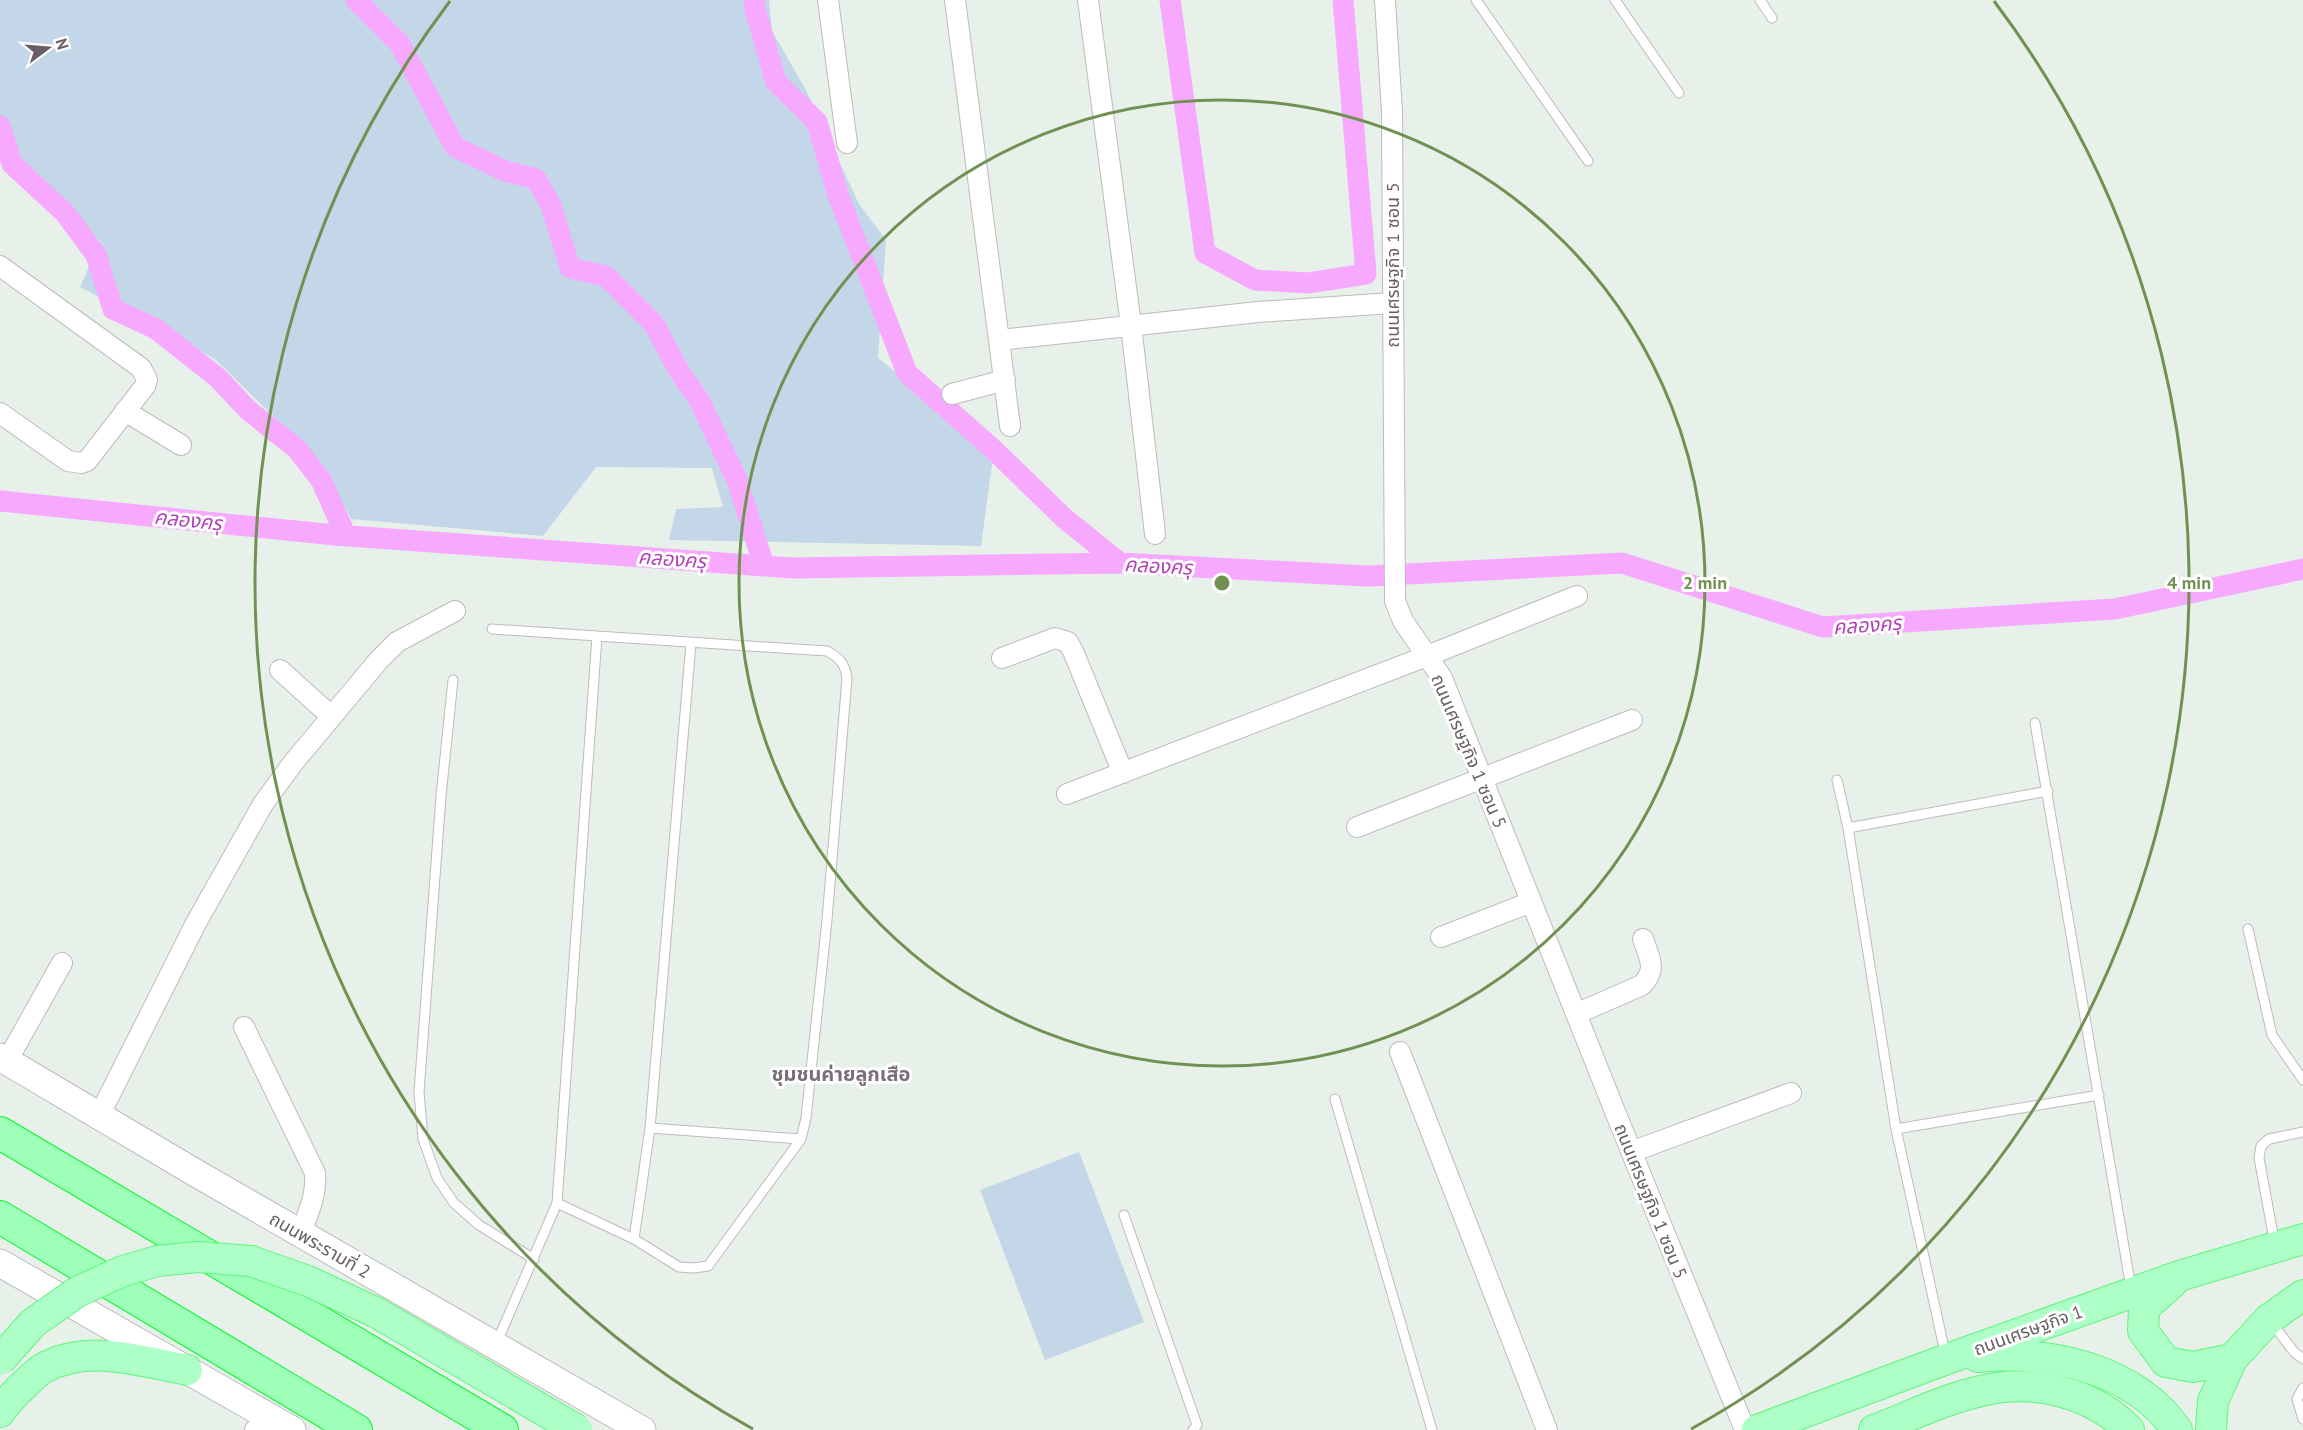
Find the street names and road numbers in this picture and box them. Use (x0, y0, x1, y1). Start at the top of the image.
street label: ถนนเศรษฐกิจ 1 ซอน 5 (1381, 182, 1404, 348)
street label: ถนนเศรษฐกิจ 1 ซอน 5 (1426, 670, 1512, 832)
street label: ถนนเศรษฐกิจ 1 ซอน 5 (1609, 1120, 1693, 1282)
street label: ถนนพระรามที่ 2 (265, 1206, 375, 1283)
street label: ถนนเศรษฐกิจ 1 (1970, 1300, 2086, 1360)

